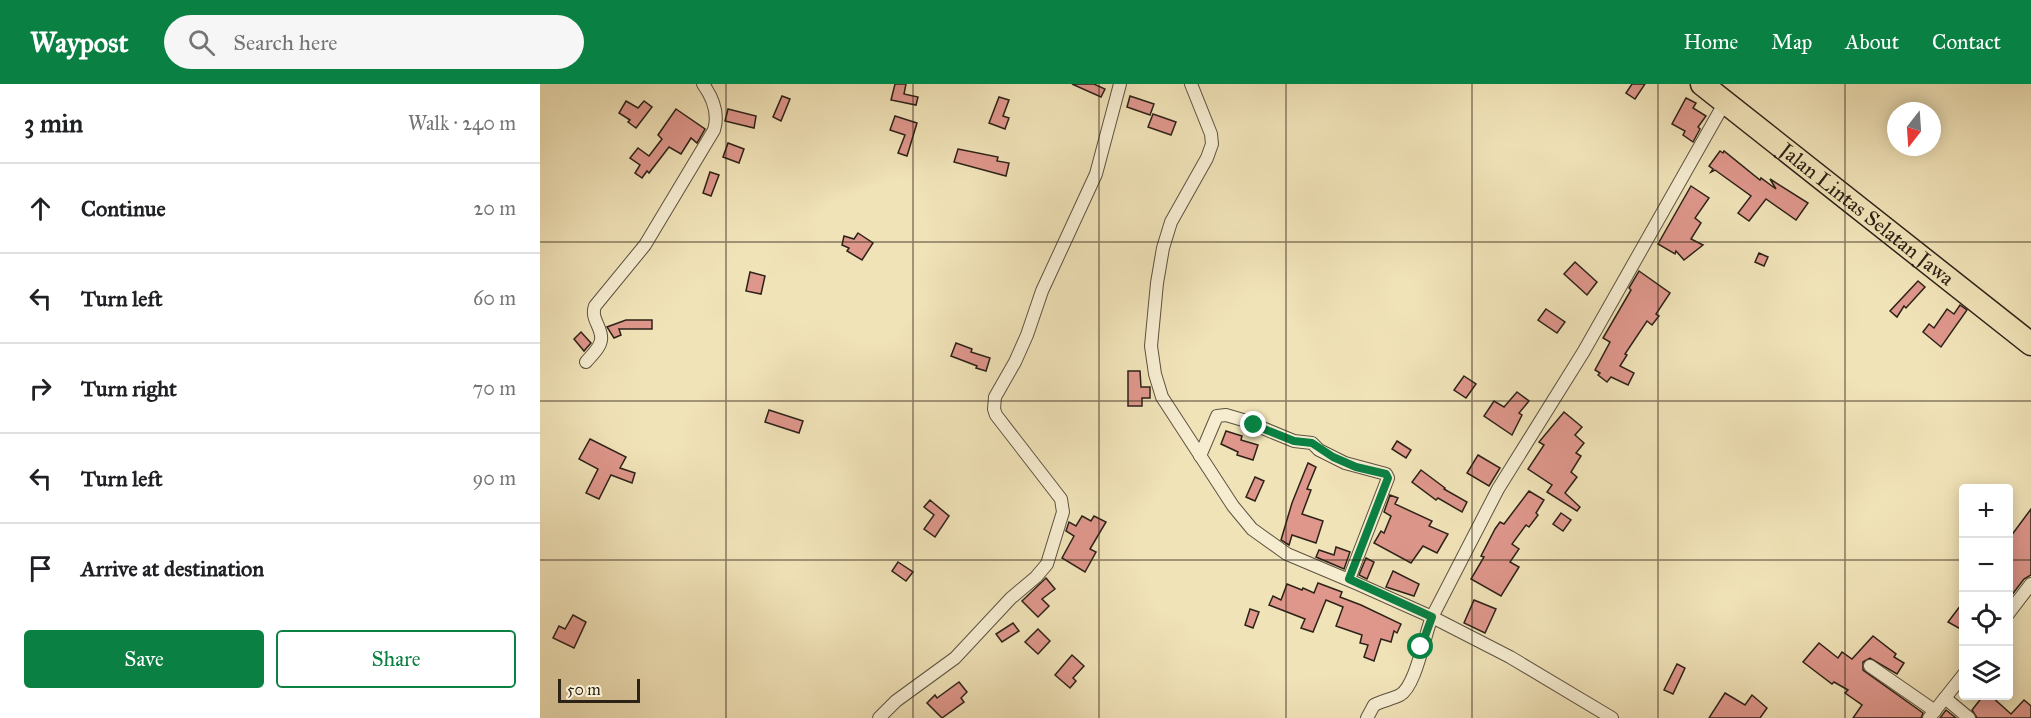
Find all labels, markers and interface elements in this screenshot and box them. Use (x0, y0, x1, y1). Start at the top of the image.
search box (164, 15, 584, 69)
text: Waypost (30, 25, 128, 60)
icon: search (185, 26, 218, 59)
text: Search here (233, 29, 337, 56)
text: Home (1683, 29, 1738, 55)
text: Map (1771, 29, 1812, 55)
text: About (1845, 29, 1899, 55)
text: Contact (1932, 29, 2001, 55)
north arrow (1887, 102, 1941, 156)
text: 3 min (24, 107, 83, 139)
text: Walk · 240 m (408, 111, 516, 135)
street label: Jalan Lintas Selatan Jawa (1773, 136, 1959, 291)
icon: ahead (24, 192, 57, 225)
text: Continue (81, 195, 166, 222)
text: 20 m (473, 196, 516, 220)
icon: left (24, 282, 57, 315)
text: Turn left (81, 285, 163, 312)
text: 60 m (473, 286, 516, 310)
icon: right (24, 372, 57, 405)
text: Turn right (81, 375, 177, 402)
text: 70 m (473, 376, 516, 400)
route end (1240, 411, 1266, 437)
icon: left (24, 462, 57, 495)
text: Turn left (81, 465, 163, 492)
text: 90 m (473, 466, 516, 490)
map controls (1959, 484, 2013, 700)
button: + (1959, 484, 2013, 538)
button: − (1959, 538, 2013, 592)
icon: arrive (24, 552, 57, 585)
text: Arrive at destination (81, 555, 264, 582)
button: locate (1959, 592, 2013, 646)
button: Save (24, 630, 264, 688)
button: Share (276, 630, 516, 688)
route start (1407, 633, 1433, 659)
button: layers (1959, 646, 2013, 700)
scale bar (558, 676, 640, 704)
text: 50 m (567, 680, 601, 699)

